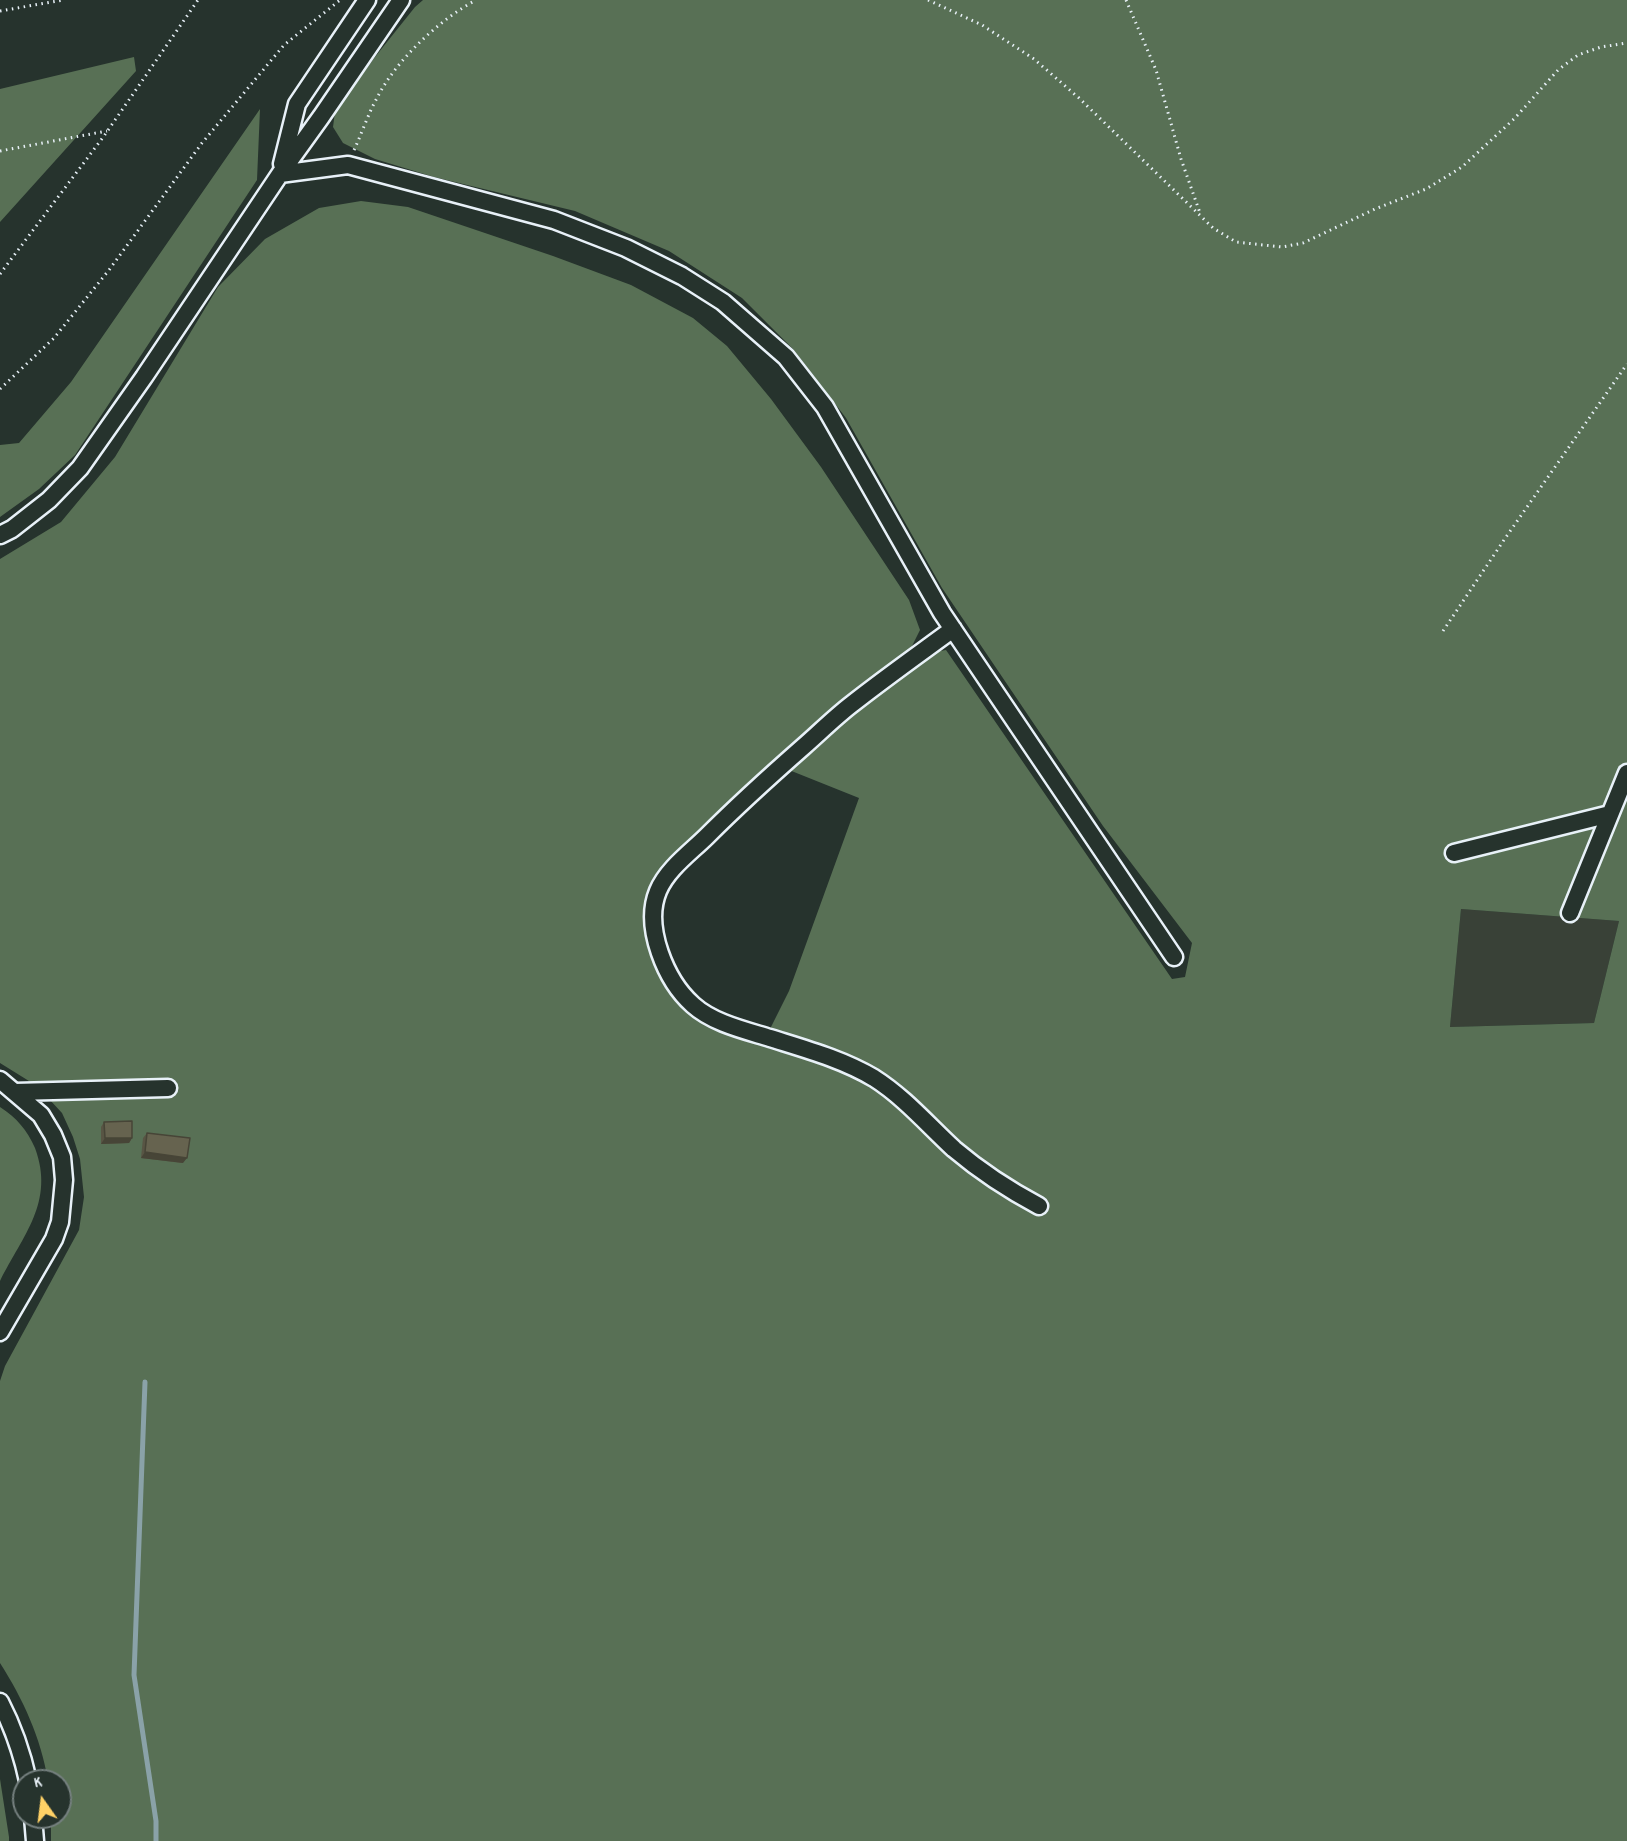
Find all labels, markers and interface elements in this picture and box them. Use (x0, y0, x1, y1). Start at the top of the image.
north arrow (12, 1769, 72, 1829)
text: K (32, 1771, 44, 1795)

